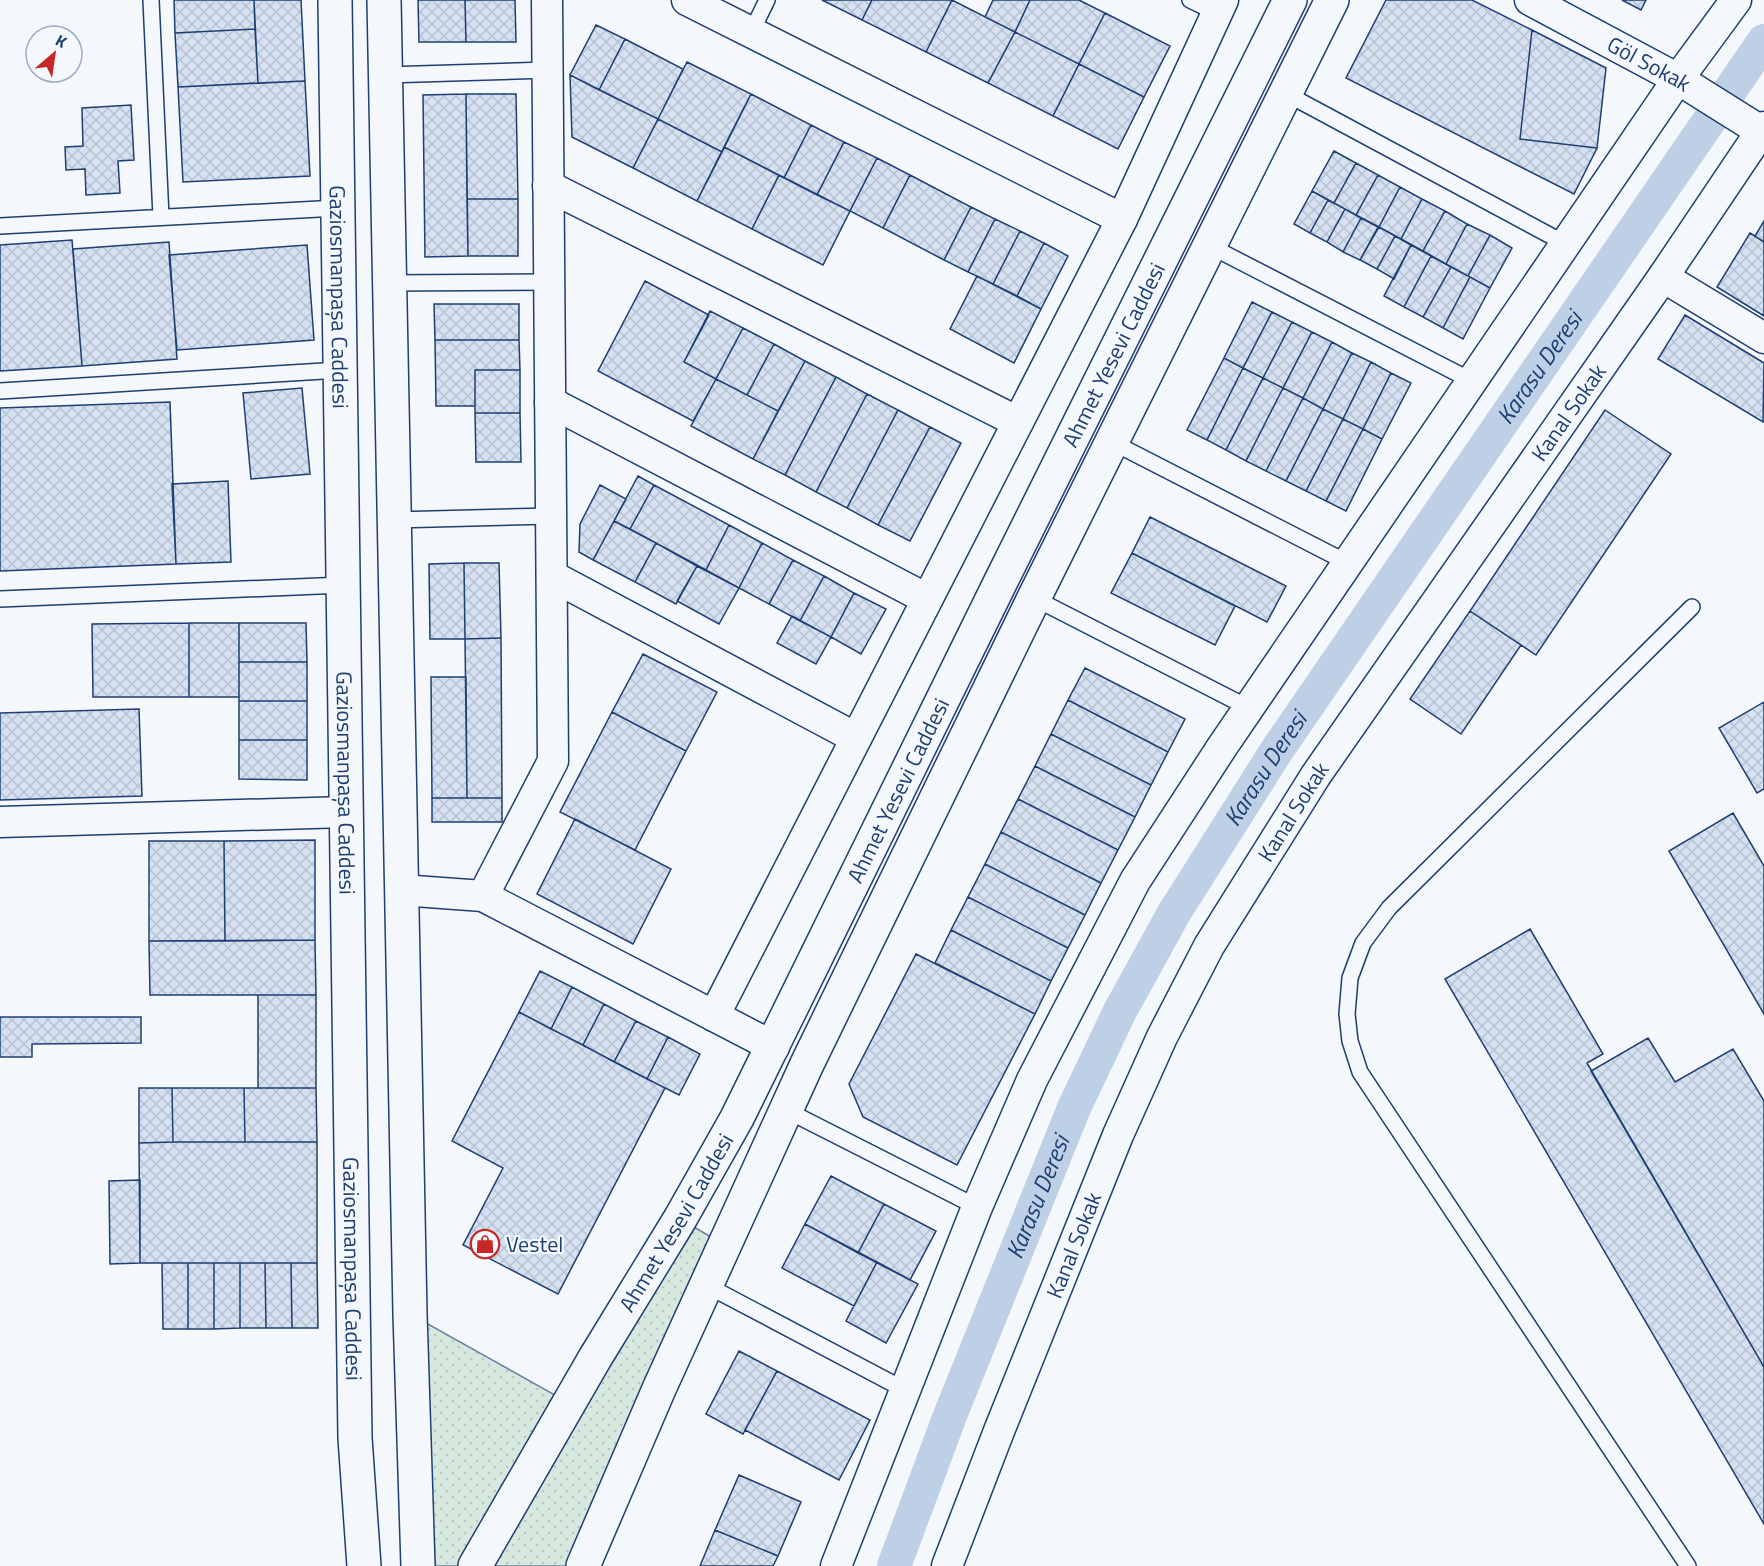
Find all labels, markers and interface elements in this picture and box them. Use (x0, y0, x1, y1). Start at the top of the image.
north arrow (24, 24, 84, 84)
street label: Göl Sokak (1601, 27, 1698, 100)
text: K (51, 28, 72, 54)
street label: Gaziosmanpaşa Caddesi (321, 185, 358, 409)
street label: Ahmet Yesevi Caddesi (1053, 257, 1174, 453)
water label: Karasu Deresi (1487, 301, 1592, 431)
street label: Kanal Sokak (1523, 357, 1615, 468)
street label: Gaziosmanpaşa Caddesi (327, 671, 364, 895)
street label: Ahmet Yesevi Caddesi (838, 692, 958, 889)
water label: Karasu Deresi (1214, 701, 1317, 833)
street label: Kanal Sokak (1249, 754, 1337, 868)
street label: Ahmet Yesevi Caddesi (610, 1127, 742, 1318)
water label: Karasu Deresi (996, 1127, 1079, 1264)
street label: Gaziosmanpaşa Caddesi (334, 1157, 371, 1381)
street label: Kanal Sokak (1037, 1186, 1111, 1303)
place label: Vestel (506, 1227, 563, 1261)
shop icon: Vestel (469, 1228, 501, 1260)

